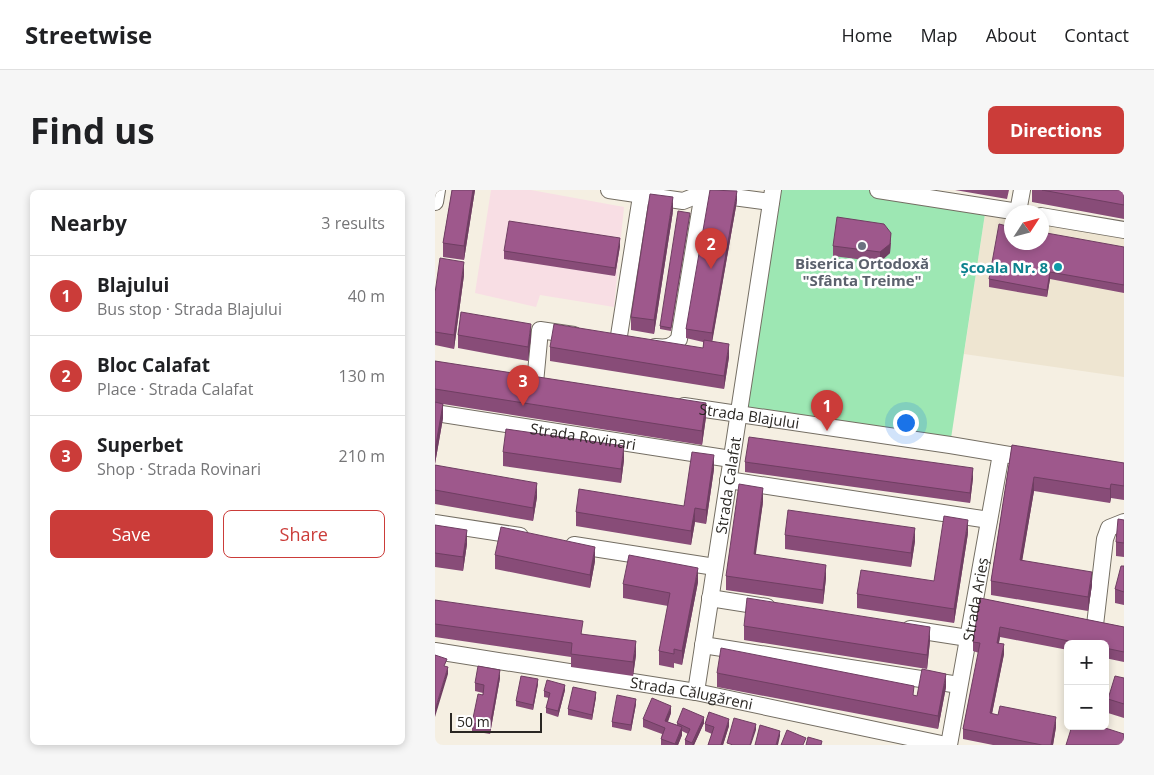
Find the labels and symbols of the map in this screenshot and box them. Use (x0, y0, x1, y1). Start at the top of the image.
north arrow (1004, 205, 1049, 250)
pin: 2 (695, 228, 727, 269)
marker: Biserica Ortodoxă "Sfânta Treime" (856, 240, 868, 252)
place label: Biserica Ortodoxă "Sfânta Treime" (795, 253, 929, 290)
place label: Școala Nr. 8 (960, 257, 1048, 277)
marker: Școala Nr. 8 (1052, 261, 1064, 273)
pin: 3 (507, 365, 539, 406)
pin: 1 (811, 390, 843, 431)
street label: Strada Blajului (698, 398, 801, 433)
your location (893, 410, 919, 436)
street label: Strada Rovinari (529, 418, 637, 454)
street label: Strada Calafat (710, 435, 745, 535)
street label: Strada Arieș (958, 556, 992, 643)
street label: Strada Călugăreni (629, 672, 755, 714)
scale bar (450, 710, 543, 733)

